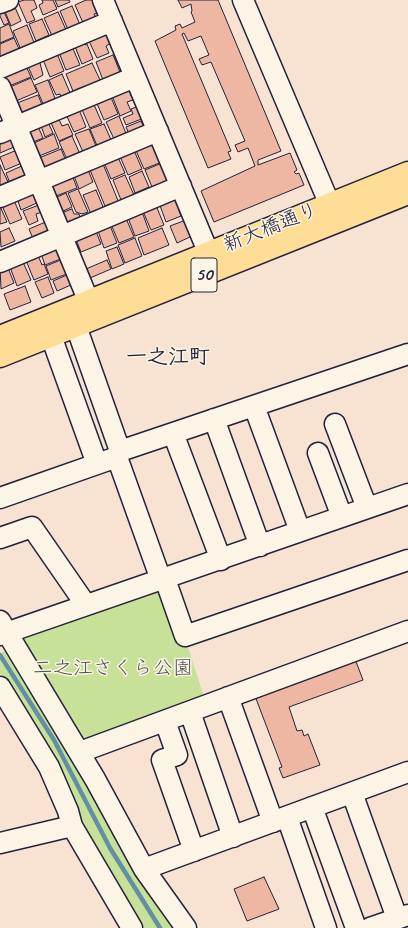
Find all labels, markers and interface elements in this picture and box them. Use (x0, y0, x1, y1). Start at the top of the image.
street label: 新大橋通り (220, 198, 322, 258)
road number: 50 (191, 258, 217, 292)
district label: 一之江町 (126, 344, 210, 370)
park label: 二之江さくら公園 (33, 657, 193, 681)

